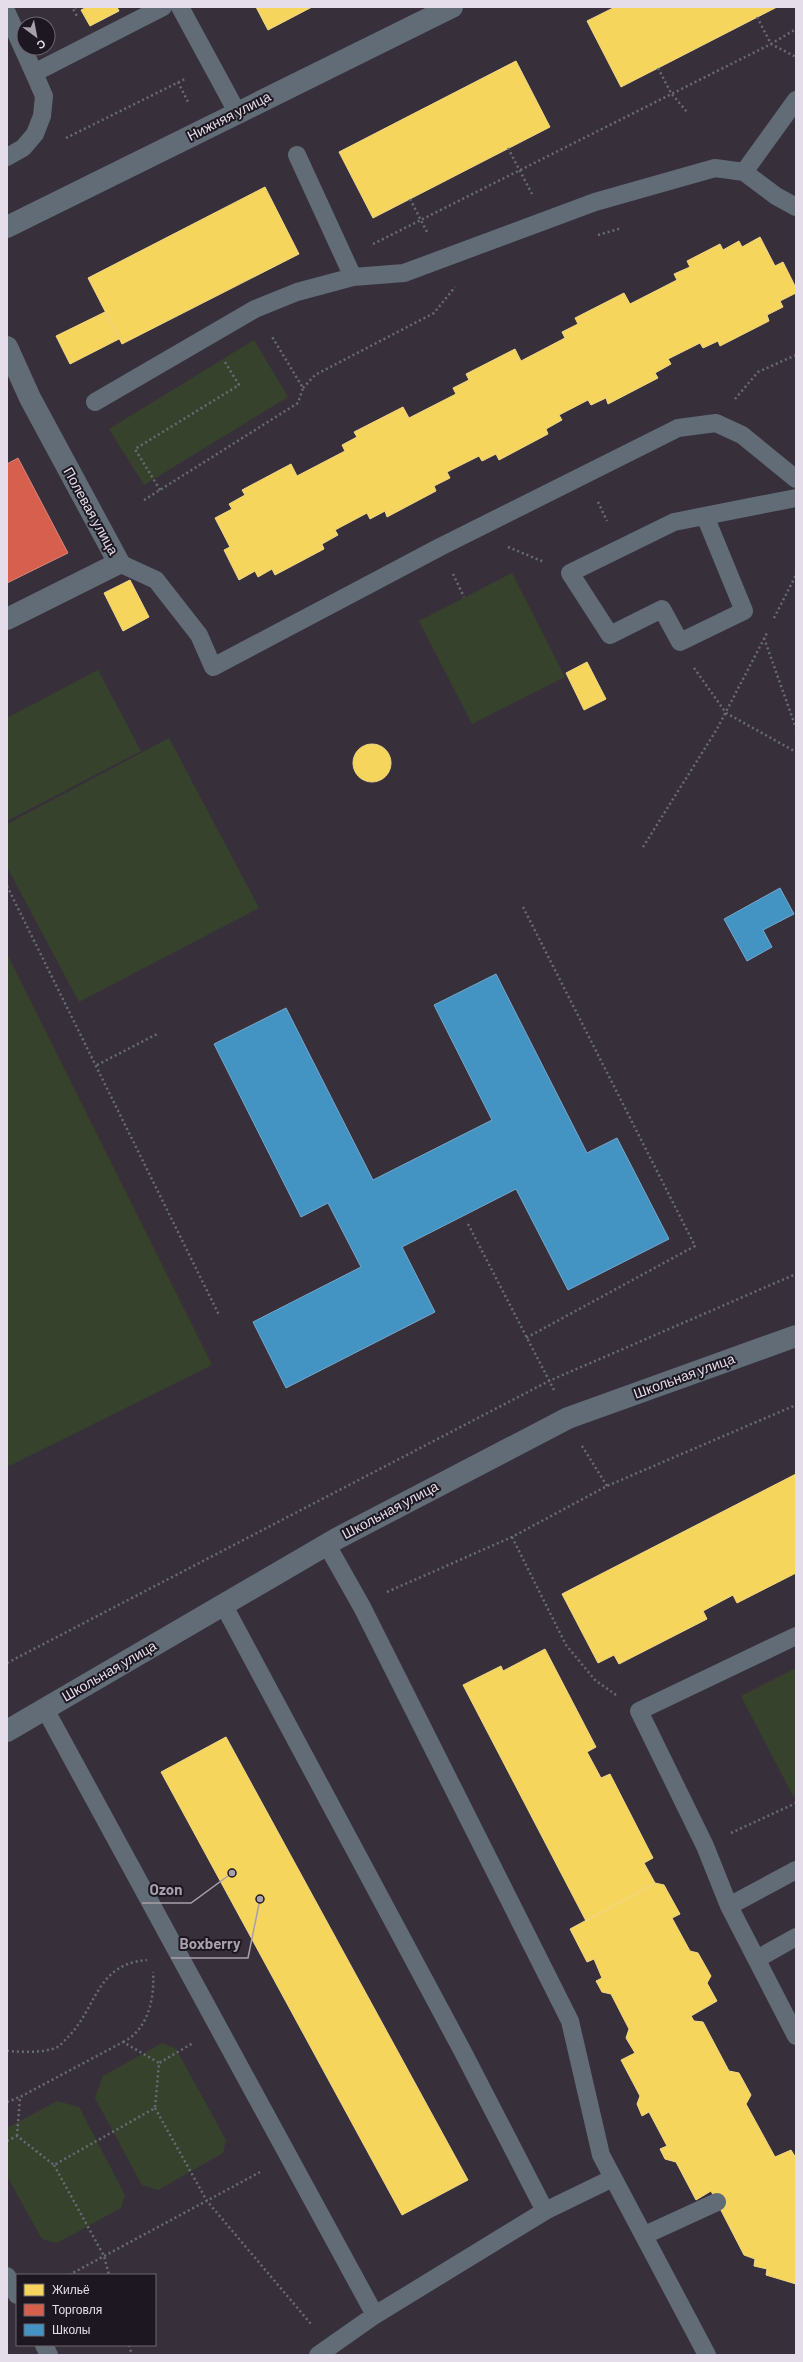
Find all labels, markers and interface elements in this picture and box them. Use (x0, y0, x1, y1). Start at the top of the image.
north arrow (16, 16, 56, 56)
text: С (35, 37, 48, 53)
street label: Нижняя улица (184, 87, 274, 144)
street label: Полевая улица (60, 464, 123, 558)
street label: Школьная улица (631, 1349, 737, 1402)
street label: Школьная улица (339, 1477, 441, 1542)
street label: Школьная улица (58, 1636, 159, 1705)
callout: Ozon (142, 1876, 191, 1903)
text: Ozon (150, 1880, 182, 1898)
callout: Boxberry (171, 1931, 248, 1958)
text: Boxberry (179, 1934, 241, 1952)
legend (16, 2274, 156, 2346)
text: Жильё (52, 2282, 90, 2296)
text: Торговля (52, 2302, 102, 2317)
text: Школы (52, 2322, 90, 2336)

